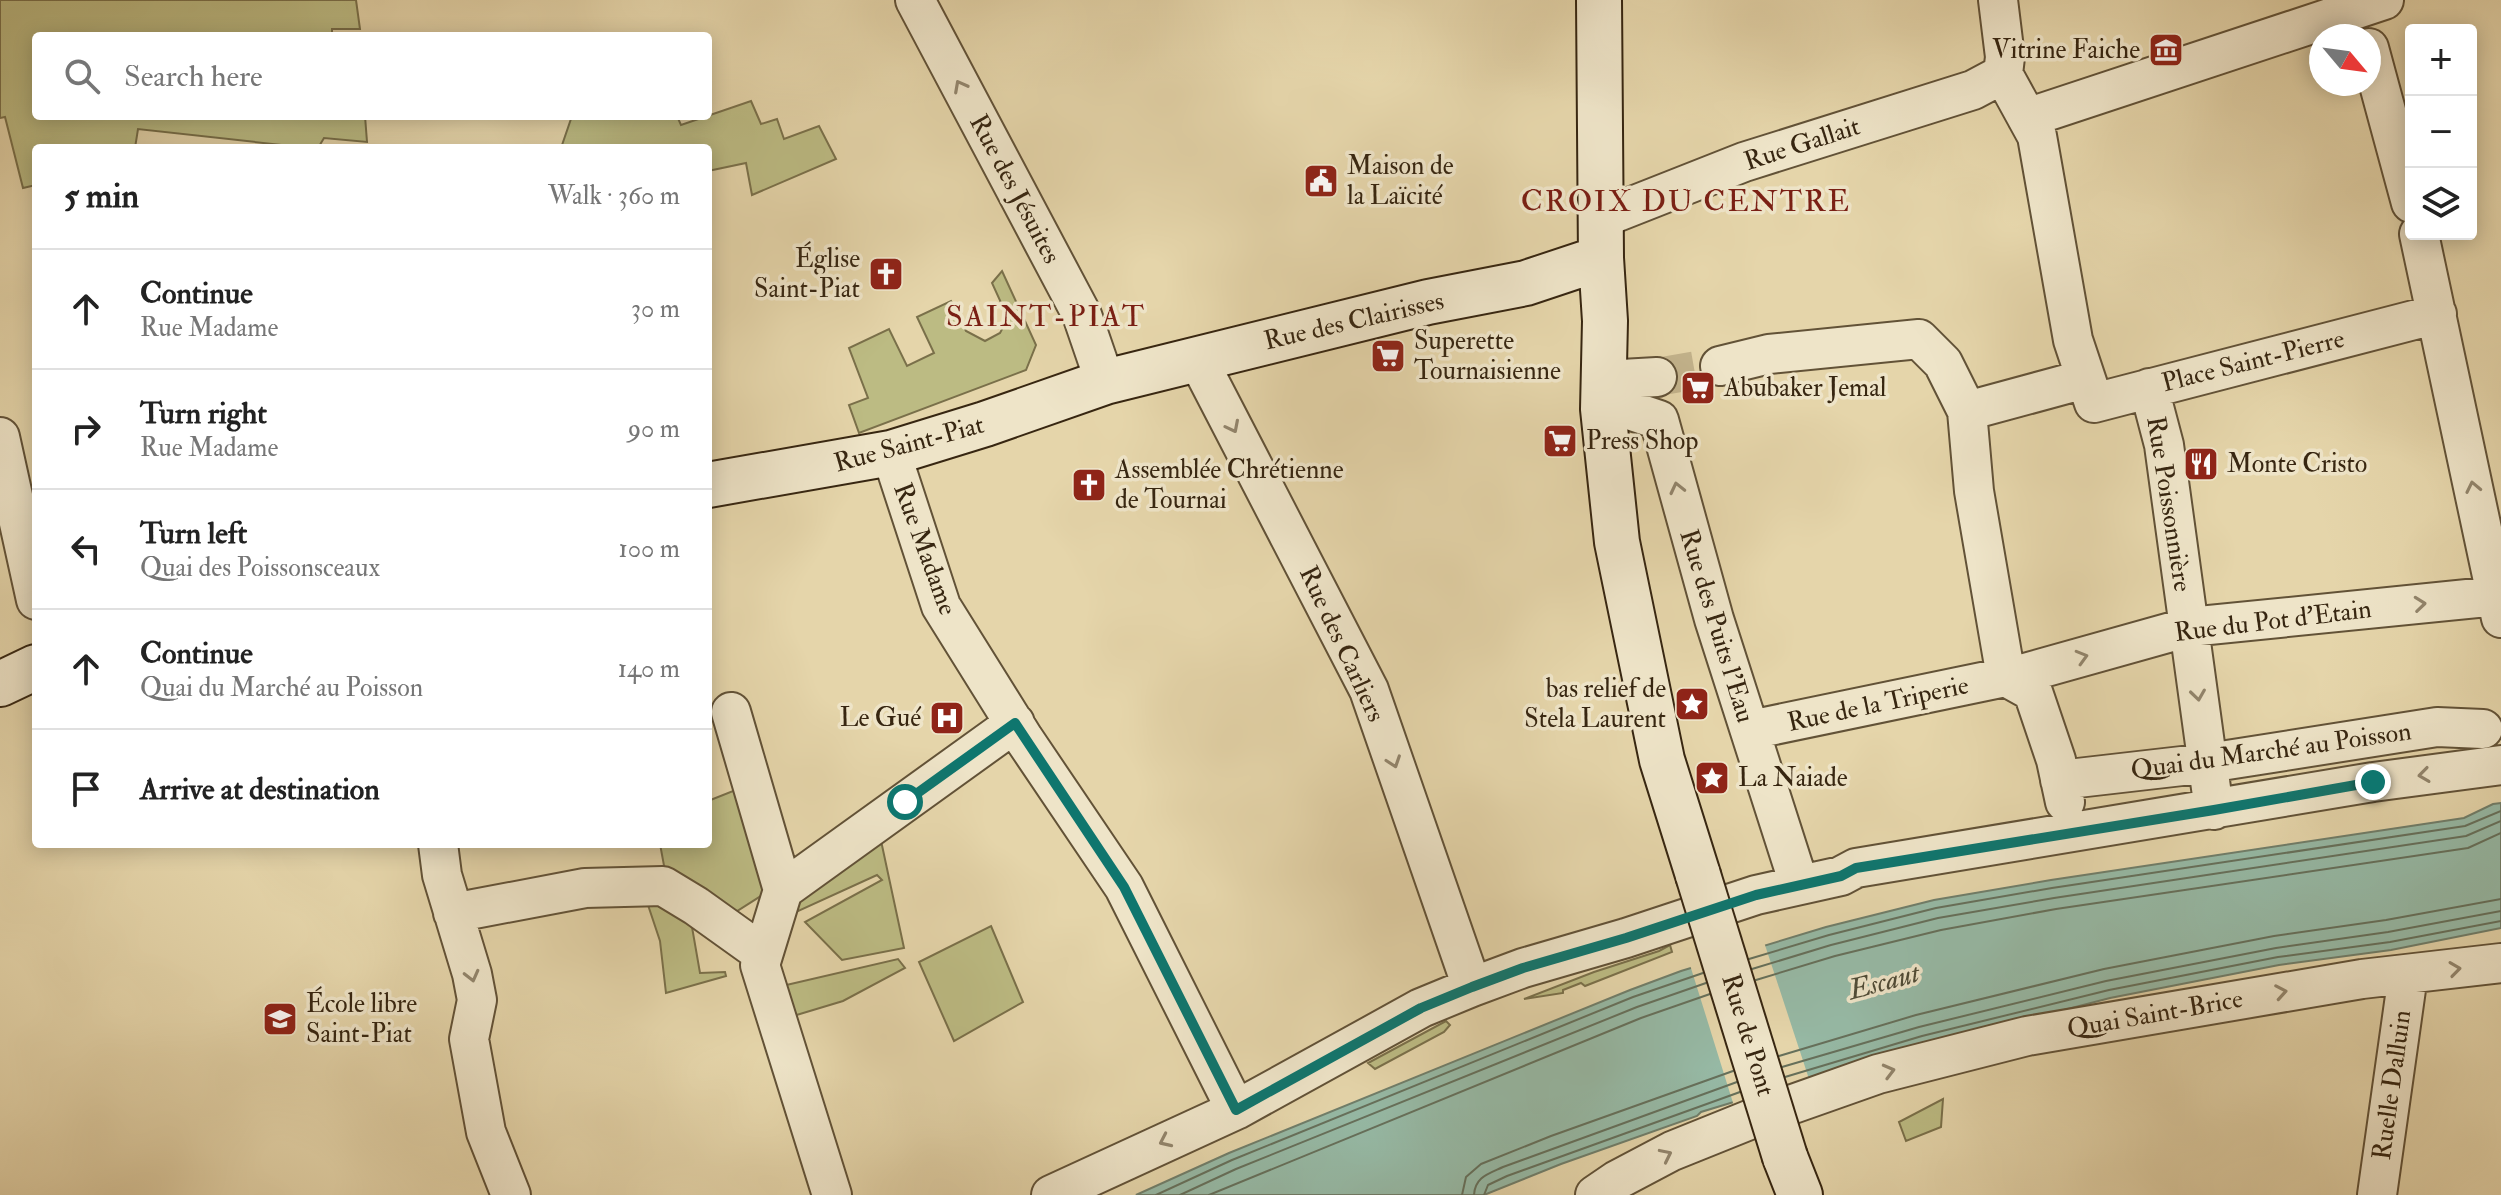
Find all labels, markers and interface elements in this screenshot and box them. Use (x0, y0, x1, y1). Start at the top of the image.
north arrow (2309, 24, 2381, 96)
map controls (2405, 24, 2477, 240)
button: + (2405, 24, 2477, 96)
museum icon: Vitrine Faiche (2147, 31, 2185, 69)
search box (32, 32, 712, 120)
place label: Vitrine Faiche (1992, 34, 2140, 66)
icon: search (60, 54, 104, 98)
text: Search here (124, 58, 263, 95)
one-way arrow (955, 79, 970, 94)
button: − (2405, 96, 2477, 168)
street label: Rue des Jésuites (962, 109, 1068, 269)
street label: Rue Gallait (1740, 110, 1864, 178)
place label: Maison de la Laïcité (1347, 150, 1454, 212)
public building icon: Maison de la Laïcité (1302, 162, 1340, 200)
button: layers (2405, 168, 2477, 240)
text: 5 min (64, 175, 139, 218)
text: Walk · 360 m (548, 180, 680, 212)
district label: CROIX DU CENTRE (1521, 183, 1851, 220)
place label: Église Saint-Piat (754, 241, 860, 305)
church icon: Église Saint-Piat (867, 255, 905, 293)
text: Continue (140, 275, 253, 312)
street label: Rue des Clairisses (1261, 285, 1447, 357)
icon: ahead (64, 287, 108, 331)
text: 30 m (631, 293, 680, 325)
district label: SAINT-PIAT (946, 298, 1146, 335)
text: Rue Madame (140, 312, 278, 344)
street label: Place Saint-Pierre (2158, 323, 2348, 399)
place label: Superette Tournaisienne (1414, 325, 1561, 387)
supermarket icon: Superette Tournaisienne (1369, 337, 1407, 375)
supermarket icon: Abubaker Jemal (1679, 369, 1717, 407)
place label: Abubaker Jemal (1723, 372, 1887, 404)
text: Turn right (140, 395, 267, 432)
icon: right (64, 407, 108, 451)
street label: Rue Saint-Piat (830, 409, 988, 479)
text: 90 m (628, 413, 680, 445)
street label: Rue Poissonnière (2139, 414, 2199, 594)
one-way arrow (1224, 419, 1239, 433)
supermarket icon: Press Shop (1541, 422, 1579, 460)
place label: Press Shop (1586, 425, 1699, 458)
text: Rue Madame (140, 432, 278, 464)
restaurant icon: Monte Cristo (2182, 445, 2220, 483)
place label: Monte Cristo (2227, 448, 2367, 480)
place label: Assemblée Chrétienne de Tournai (1114, 454, 1344, 516)
church icon: Assemblée Chrétienne de Tournai (1070, 466, 1108, 504)
street label: Rue Madame (886, 479, 964, 620)
one-way arrow (2465, 480, 2482, 494)
one-way arrow (1670, 482, 1687, 496)
text: Turn left (140, 515, 247, 552)
street label: Rue des Puits l'Eau (1672, 525, 1762, 727)
icon: left (64, 527, 108, 571)
text: 100 m (619, 533, 680, 565)
text: Quai des Poissonsceaux (140, 552, 380, 584)
street label: Rue des Carliers (1292, 561, 1392, 727)
street label: Rue du Pot d'Etain (2173, 593, 2373, 649)
one-way arrow (2414, 595, 2427, 612)
text: Continue (140, 635, 253, 672)
icon: ahead (64, 647, 108, 691)
one-way arrow (2074, 650, 2088, 666)
text: 140 m (618, 653, 680, 685)
street label: Rue de la Triperie (1784, 669, 1972, 740)
text: Quai du Marché au Poisson (140, 672, 423, 704)
place label: bas relief de Stela Laurent (1524, 673, 1666, 735)
place icon: bas relief de Stela Laurent (1673, 685, 1711, 723)
one-way arrow (2189, 688, 2206, 702)
hospital icon: Le Gué (928, 699, 966, 737)
place label: Le Gué (840, 702, 921, 734)
street label: Quai du Marché au Poisson (2129, 715, 2413, 787)
one-way arrow (1384, 754, 1401, 768)
place icon: La Naiade (1693, 759, 1731, 797)
place label: La Naiade (1738, 762, 1848, 794)
route end (2355, 764, 2391, 800)
one-way arrow (2417, 766, 2431, 783)
icon: arrive (64, 767, 108, 811)
text: Arrive at destination (140, 771, 380, 808)
route start (887, 784, 923, 820)
water label: Escaut (1843, 955, 1925, 1009)
one-way arrow (2448, 961, 2461, 978)
one-way arrow (462, 969, 479, 982)
street label: Rue de Pont (1714, 970, 1782, 1100)
street label: Quai Saint-Brice (2065, 983, 2246, 1045)
one-way arrow (2274, 985, 2288, 1002)
place label: École libre Saint-Piat (306, 986, 417, 1050)
school or university icon: École libre Saint-Piat (261, 1000, 299, 1038)
street label: Ruelle Dalluin (2366, 1008, 2418, 1162)
one-way arrow (1882, 1064, 1896, 1080)
one-way arrow (1159, 1131, 1173, 1147)
one-way arrow (1658, 1149, 1673, 1164)

